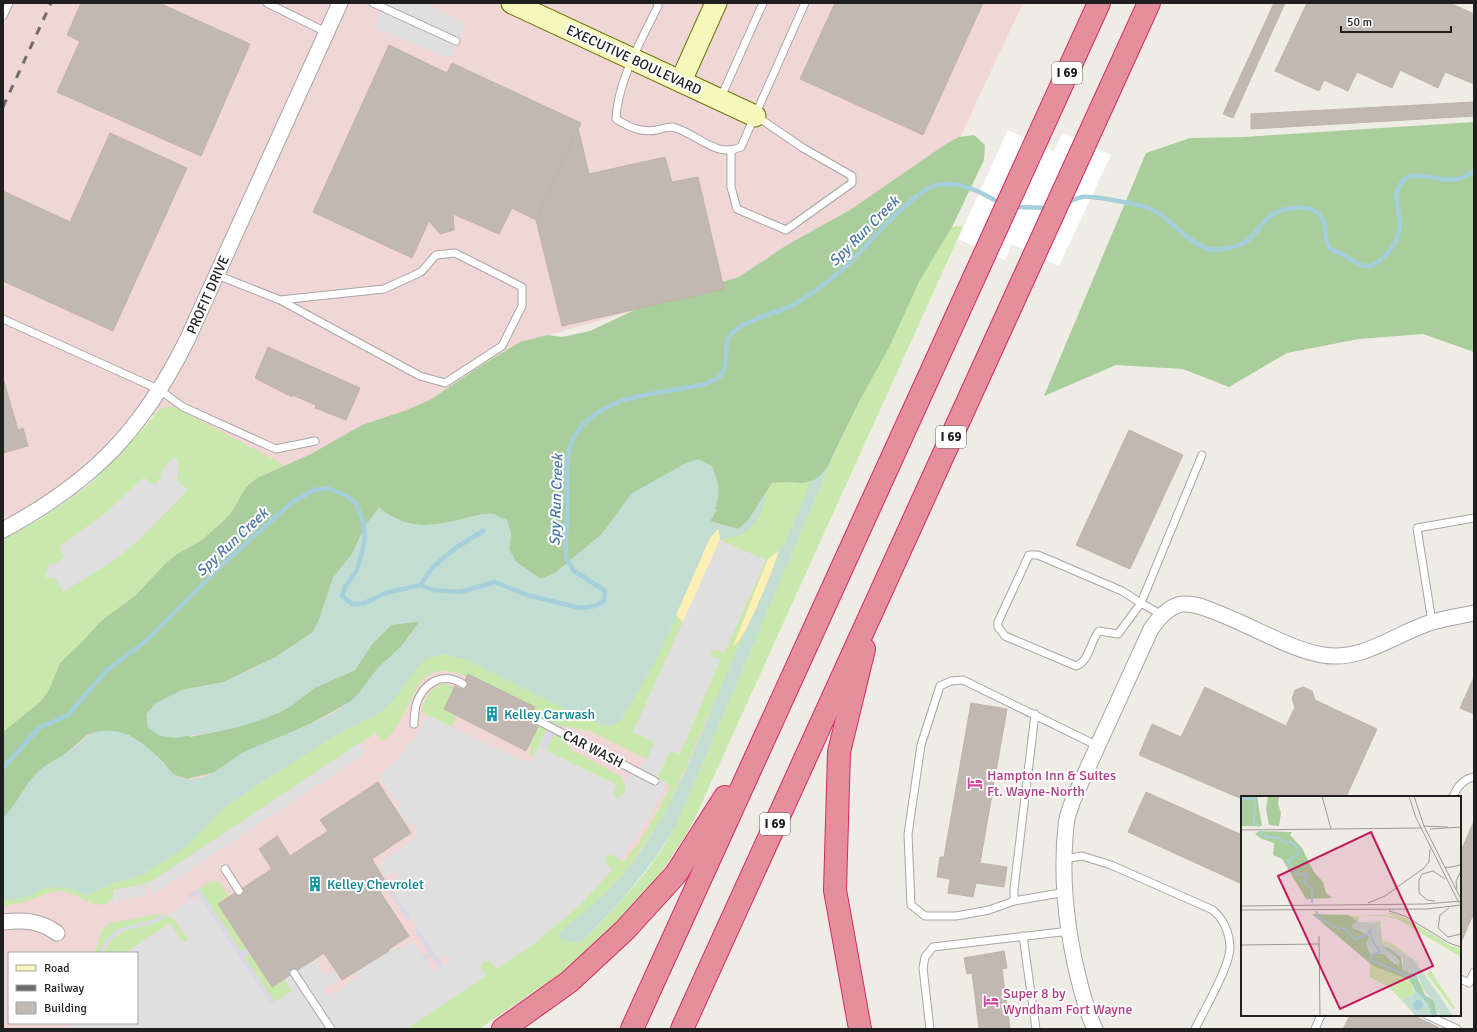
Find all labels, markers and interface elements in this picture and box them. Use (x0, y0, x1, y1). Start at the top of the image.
scale bar (1341, 8, 1451, 34)
text: 50 m (1347, 15, 1372, 30)
street label: EXECUTIVE BOULEVARD (564, 21, 704, 99)
road number: I 69 (1052, 62, 1082, 84)
water label: Spy Run Creek (825, 191, 904, 270)
street label: PROFIT DRIVE (183, 253, 233, 337)
road number: I 69 (936, 426, 966, 448)
water label: Spy Run Creek (545, 452, 567, 546)
water label: Spy Run Creek (192, 503, 273, 580)
building icon: Kelley Carwash (483, 705, 501, 723)
place label: Kelley Carwash (504, 706, 595, 723)
street label: CAR WASH (560, 726, 626, 772)
place label: Hampton Inn & Suites Ft. Wayne-North (987, 767, 1116, 800)
hotel icon: Hampton Inn & Suites Ft. Wayne-North (966, 774, 984, 792)
inset map (1241, 796, 1461, 1016)
road number: I 69 (760, 813, 790, 835)
building icon: Kelley Chevrolet (306, 875, 324, 893)
place label: Kelley Chevrolet (327, 876, 424, 893)
legend (8, 952, 138, 1024)
text: Road (44, 961, 70, 976)
text: Railway (44, 981, 84, 996)
place label: Super 8 by Wyndham Fort Wayne (1003, 985, 1133, 1018)
hotel icon: Super 8 by Wyndham Fort Wayne (982, 992, 1000, 1010)
text: Building (44, 1001, 87, 1016)

